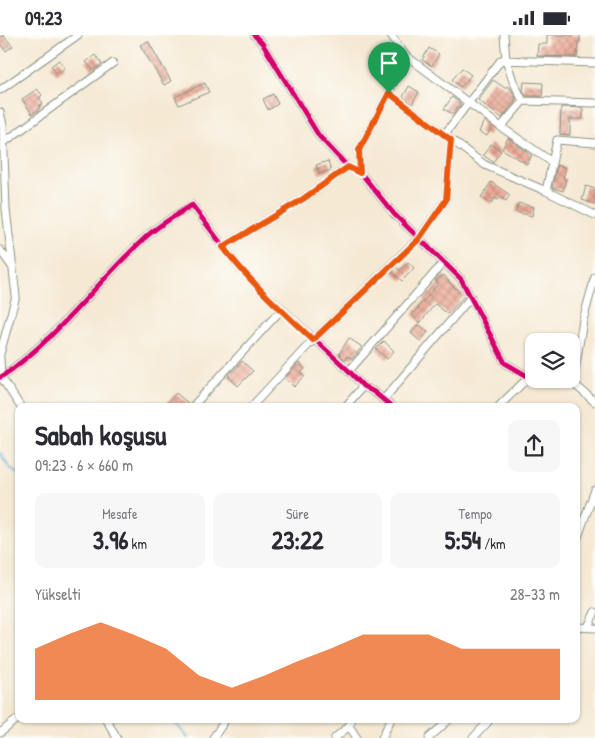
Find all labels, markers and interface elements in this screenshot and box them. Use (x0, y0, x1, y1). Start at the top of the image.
text: 09:23 (25, 5, 62, 31)
pin (368, 42, 410, 93)
icon: arrive (375, 49, 403, 77)
map controls (525, 333, 580, 388)
button: layers (525, 333, 580, 388)
text: Sabah koşusu (35, 416, 166, 454)
button: share (508, 420, 560, 472)
text: 09:23 · 6 × 660 m (35, 454, 133, 476)
text: Mesafe (102, 504, 138, 523)
text: Süre (286, 504, 309, 523)
text: Tempo (459, 504, 492, 523)
text: 3.96 (93, 523, 128, 557)
text: 23:22 (271, 523, 324, 557)
text: 5:54 (445, 523, 481, 557)
text: km (128, 534, 147, 553)
text: /km (481, 534, 506, 553)
text: Yükselti (35, 583, 81, 605)
text: 28–33 m (510, 583, 560, 605)

